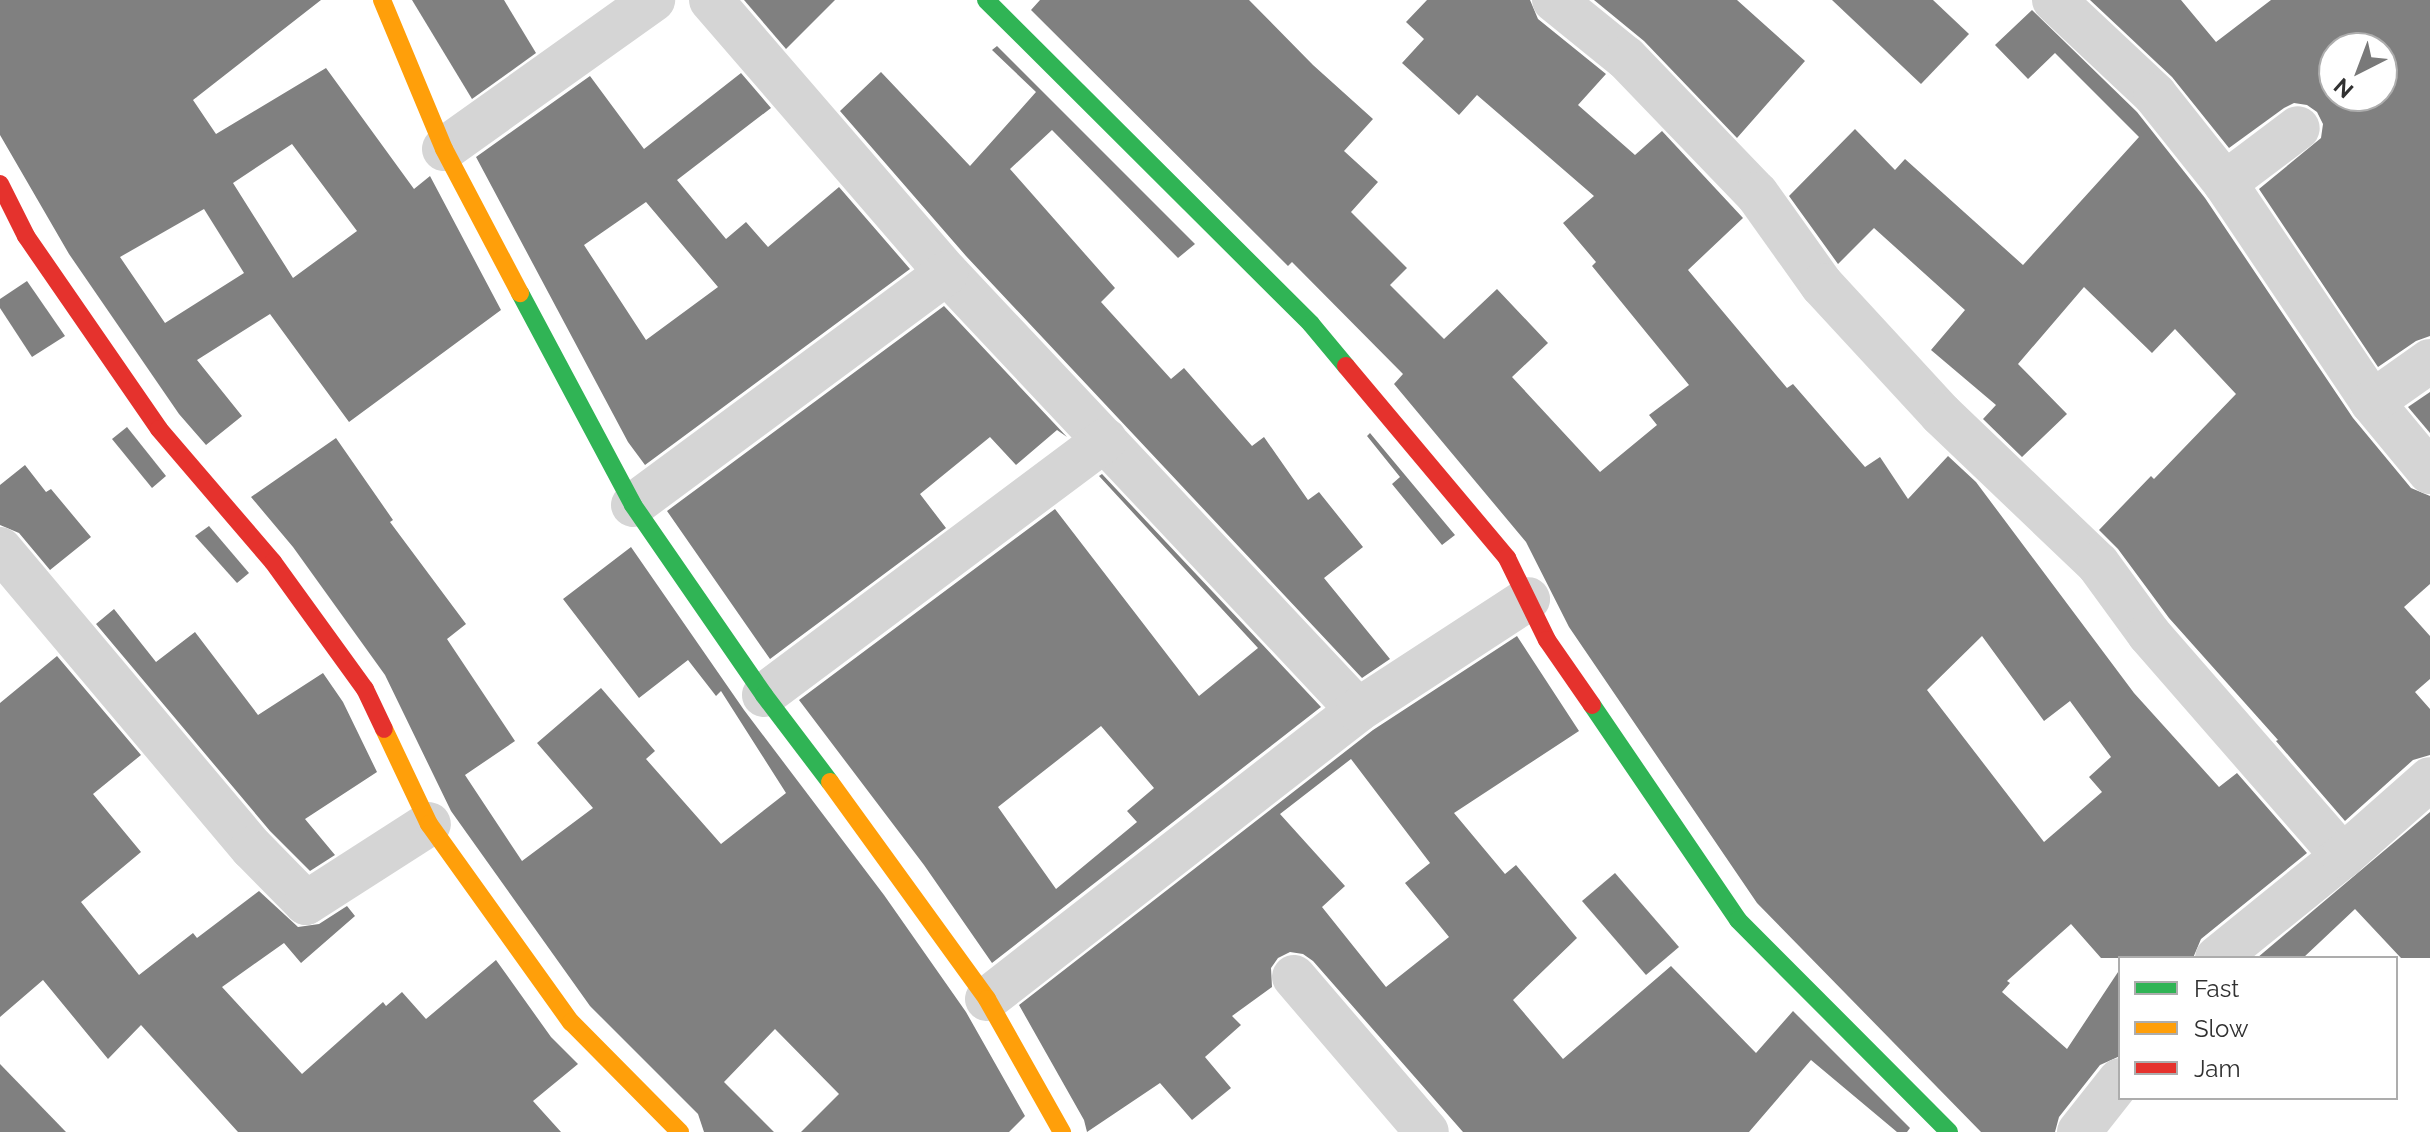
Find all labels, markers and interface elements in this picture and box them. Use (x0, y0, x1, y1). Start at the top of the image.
north arrow (2318, 32, 2398, 112)
text: N (2328, 73, 2358, 104)
legend (2118, 956, 2398, 1100)
text: Fast (2194, 974, 2239, 1003)
text: Slow (2194, 1014, 2248, 1043)
text: Jam (2194, 1054, 2240, 1083)

